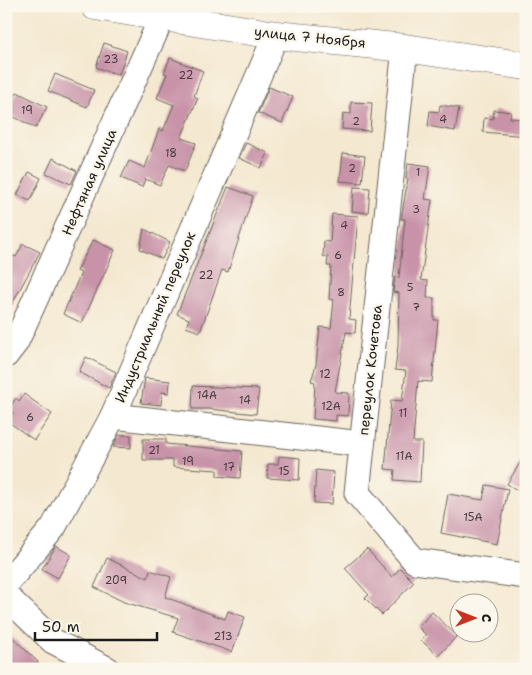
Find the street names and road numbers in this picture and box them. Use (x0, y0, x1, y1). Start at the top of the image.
street label: улица 7 Ноября (253, 22, 367, 52)
street label: Нефтяная улица (57, 126, 121, 238)
street label: Индустриальный переулок (111, 228, 200, 405)
street label: переулок Кочетова (354, 304, 386, 436)

